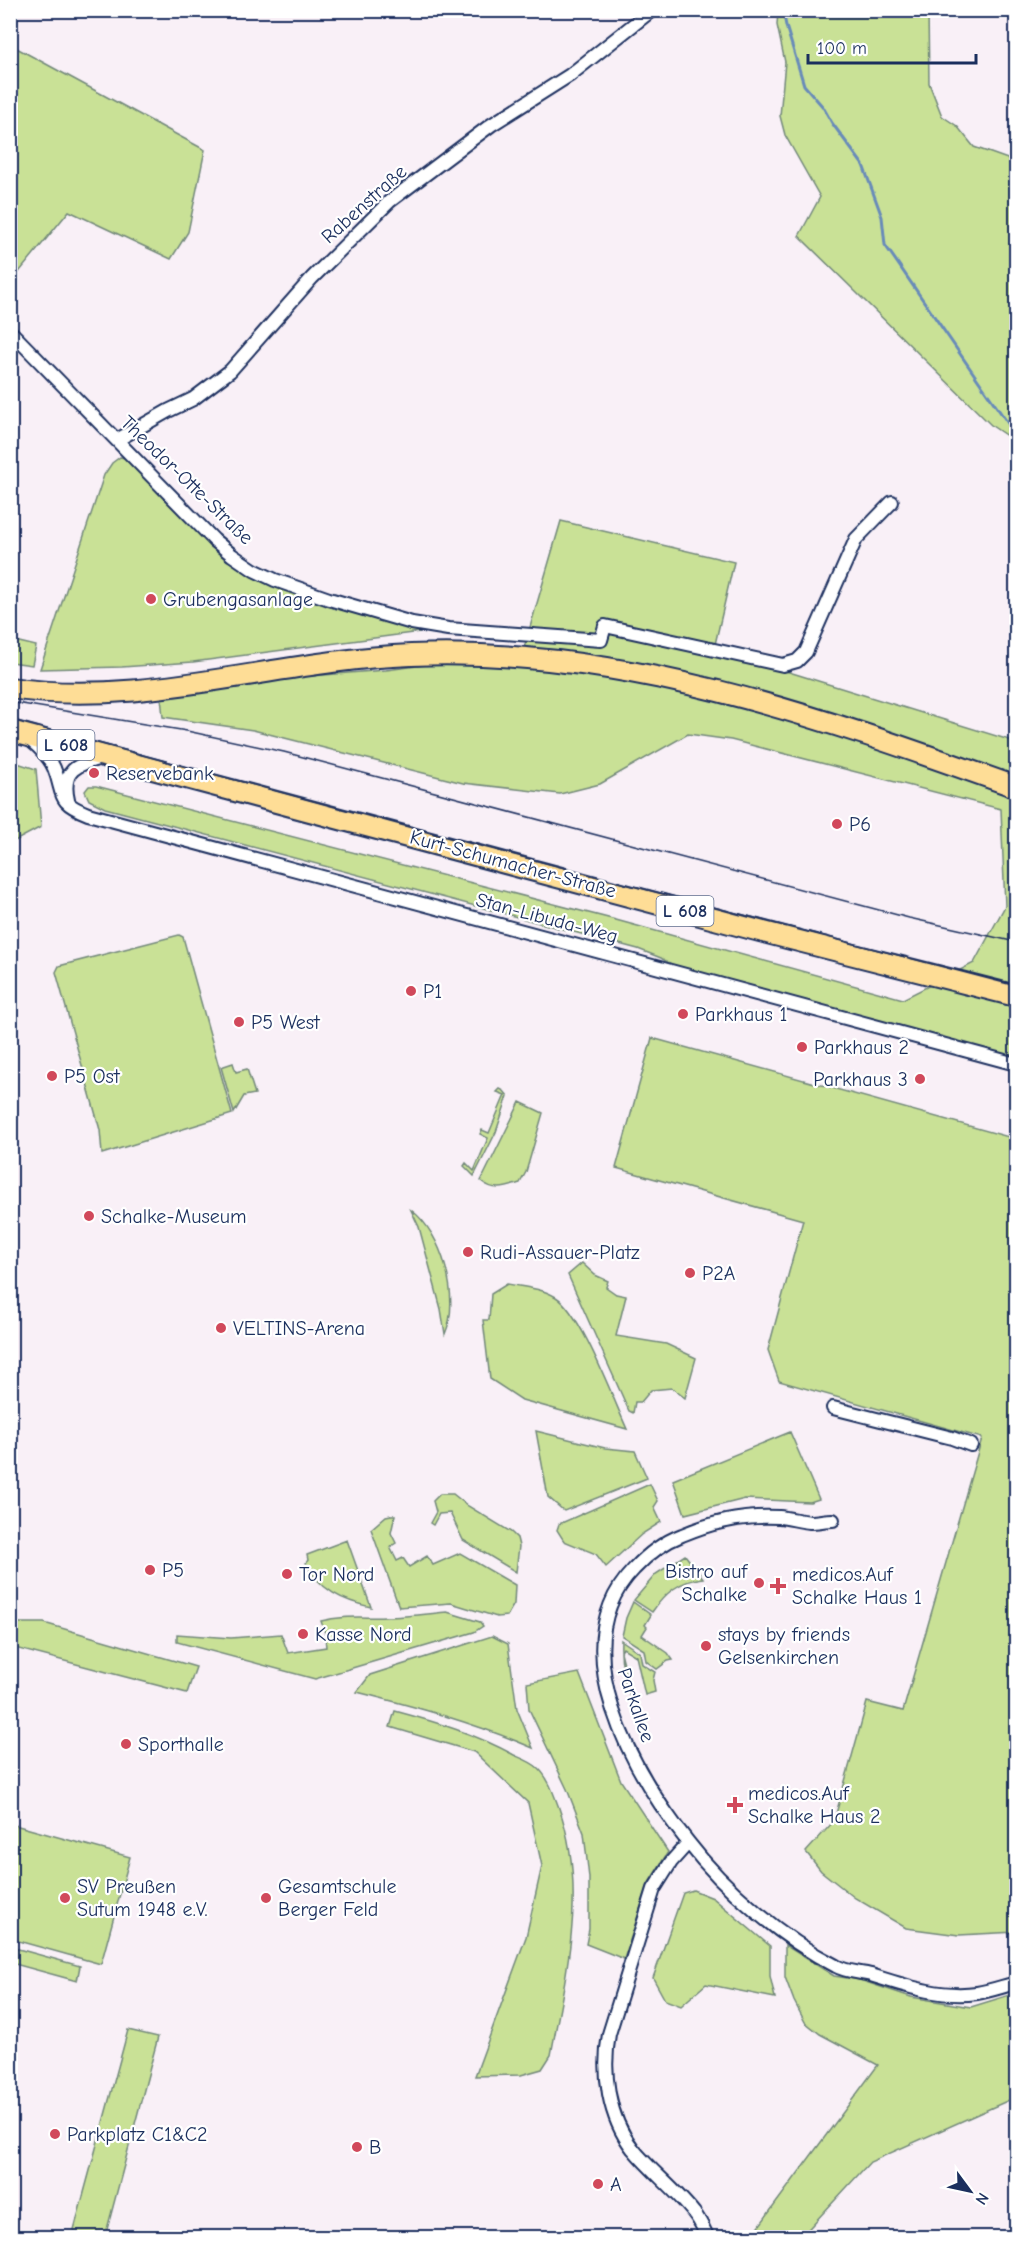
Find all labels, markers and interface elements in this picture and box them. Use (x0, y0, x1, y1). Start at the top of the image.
scale bar (808, 27, 976, 65)
text: 100 m (817, 38, 867, 59)
street label: Rabenstraße (317, 160, 411, 248)
street label: Theodor-Otte-Straße (116, 411, 258, 549)
place label: Grubengasanlage (163, 588, 313, 611)
marker: Grubengasanlage (144, 592, 158, 606)
road number: L 608 (38, 730, 94, 760)
place label: Reservebank (106, 762, 214, 785)
marker: Reservebank (87, 766, 101, 780)
place label: P6 (849, 813, 871, 836)
marker: P6 (830, 817, 844, 831)
street label: Kurt-Schumacher-Straße (407, 825, 619, 903)
street label: Stan-Libuda-Weg (473, 888, 621, 948)
road number: L 608 (656, 896, 714, 926)
place label: P1 (423, 980, 442, 1003)
marker: P1 (404, 984, 418, 998)
place label: Parkhaus 1 (695, 1003, 787, 1026)
marker: Parkhaus 1 (676, 1007, 690, 1021)
place label: P5 West (251, 1011, 321, 1034)
marker: P5 West (232, 1015, 246, 1029)
place label: Parkhaus 2 (814, 1036, 909, 1059)
marker: Parkhaus 2 (795, 1040, 809, 1054)
place label: P5 Ost (64, 1065, 121, 1088)
place label: Parkhaus 3 (813, 1068, 908, 1091)
marker: P5 Ost (45, 1069, 59, 1083)
marker: Parkhaus 3 (913, 1072, 927, 1086)
place label: Schalke-Museum (101, 1205, 246, 1228)
marker: Schalke-Museum (82, 1209, 96, 1223)
place label: Rudi-Assauer-Platz (480, 1241, 640, 1264)
marker: Rudi-Assauer-Platz (461, 1245, 475, 1259)
place label: P2A (702, 1262, 736, 1285)
marker: P2A (683, 1266, 697, 1280)
place label: VELTINS-Arena (233, 1317, 365, 1340)
marker: VELTINS-Arena (214, 1321, 228, 1335)
place label: P5 (162, 1559, 184, 1582)
place label: Bistro auf Schalke (665, 1560, 748, 1606)
marker: P5 (143, 1563, 157, 1577)
place label: Tor Nord (299, 1563, 374, 1586)
place label: medicos.Auf Schalke Haus 1 (792, 1563, 922, 1609)
marker: Tor Nord (280, 1567, 294, 1581)
marker: Bistro auf Schalke (752, 1576, 766, 1590)
marker: medicos.Auf Schalke Haus 1 (769, 1577, 787, 1595)
place label: Kasse Nord (315, 1623, 411, 1646)
place label: stays by friends Gelsenkirchen (718, 1623, 850, 1669)
marker: Kasse Nord (296, 1627, 310, 1641)
marker: stays by friends Gelsenkirchen (699, 1639, 713, 1653)
street label: Parkallee (613, 1665, 659, 1745)
place label: Sporthalle (138, 1733, 224, 1756)
marker: Sporthalle (119, 1737, 133, 1751)
place label: medicos.Auf Schalke Haus 2 (748, 1782, 881, 1828)
marker: medicos.Auf Schalke Haus 2 (726, 1796, 744, 1814)
place label: SV Preußen Sutum 1948 e.V. (77, 1875, 207, 1921)
place label: Gesamtschule Berger Feld (278, 1875, 396, 1921)
marker: SV Preußen Sutum 1948 e.V. (58, 1891, 72, 1905)
marker: Gesamtschule Berger Feld (259, 1891, 273, 1905)
place label: Parkplatz C1&C2 (67, 2123, 208, 2146)
marker: Parkplatz C1&C2 (48, 2127, 62, 2141)
place label: B (369, 2136, 381, 2159)
marker: B (350, 2140, 364, 2154)
north arrow (940, 2161, 1000, 2221)
place label: A (610, 2173, 622, 2196)
marker: A (591, 2177, 605, 2191)
text: N (971, 2189, 992, 2208)

